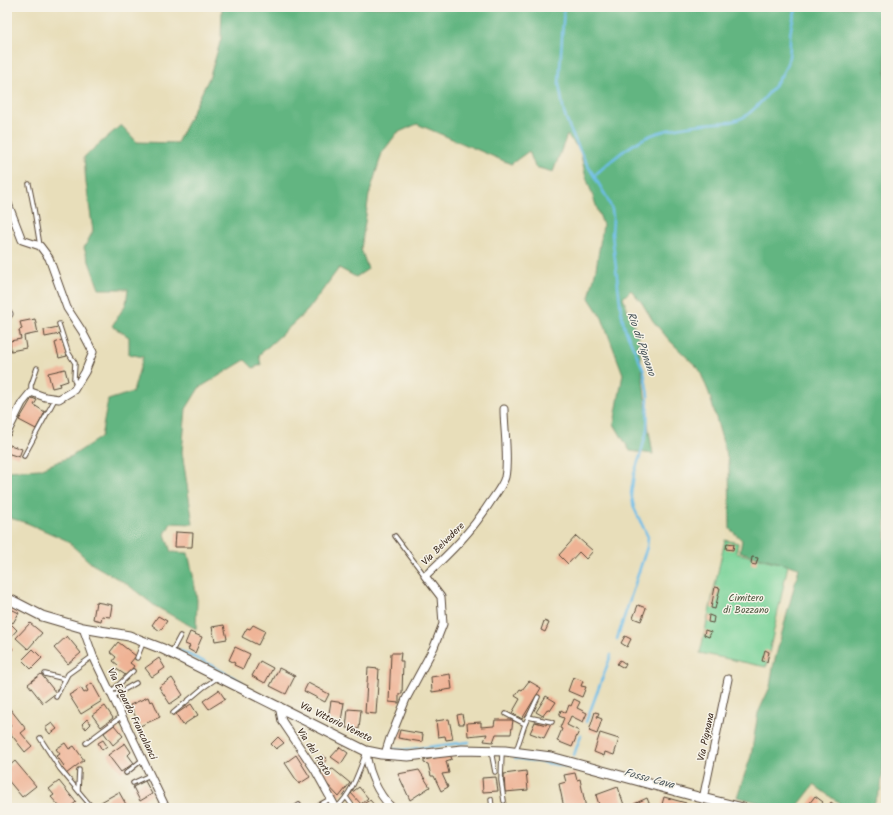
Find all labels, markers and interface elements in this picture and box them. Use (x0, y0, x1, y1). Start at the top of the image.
water label: Rio di Pignano (622, 310, 661, 379)
street label: Via Belvedere (418, 518, 469, 569)
park label: Cimitero di Bozzano (723, 590, 769, 618)
street label: Via Edoardo Francalanci (103, 665, 161, 763)
street label: Via Vittorio Veneto (297, 698, 375, 747)
street label: Via Pignana (693, 711, 719, 763)
street label: Via del Porto (293, 725, 336, 779)
water label: Fosso Cava (622, 764, 677, 795)

